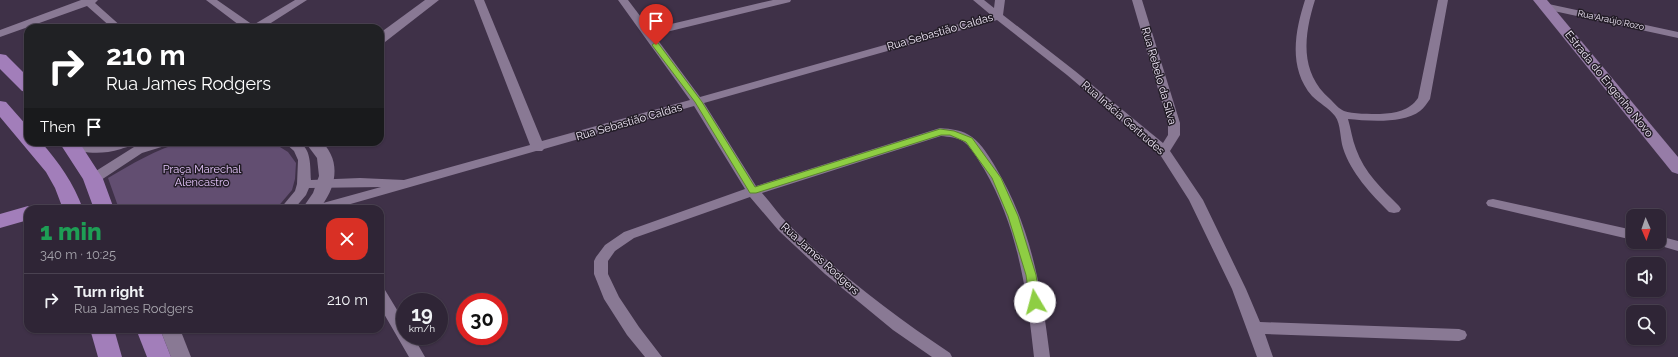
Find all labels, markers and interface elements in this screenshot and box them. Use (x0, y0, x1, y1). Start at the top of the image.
pin (639, 4, 673, 45)
street label: Rua Araújo Rozo (1577, 8, 1645, 32)
icon: arrive (645, 10, 667, 32)
street label: Rua Sebastião Caldas (885, 11, 995, 53)
street label: Rua Rebelo da Silva (1139, 26, 1179, 126)
street label: Estrada do Engenho Novo (1562, 28, 1656, 140)
text: 210 m (106, 39, 186, 72)
icon: right (40, 40, 92, 92)
text: Rua James Rodgers (106, 73, 271, 94)
street label: Rua Inácia Gertrudes (1079, 78, 1167, 158)
street label: Rua Sebastião Caldas (574, 101, 684, 143)
icon: arrive (83, 116, 105, 138)
text: Then (40, 118, 75, 136)
park label: Praça Marechal Alencastro (163, 163, 241, 189)
north arrow (1626, 209, 1666, 249)
map controls (1626, 209, 1666, 345)
text: 1 min (40, 217, 102, 246)
button: close (326, 218, 368, 260)
street label: Rua James Rodgers (778, 220, 862, 298)
text: 340 m · 10:25 (40, 247, 116, 262)
button: sound (1626, 257, 1666, 297)
position arrow (1014, 281, 1056, 323)
text: Turn right (74, 283, 144, 301)
icon: right (40, 289, 62, 311)
text: 210 m (327, 291, 368, 309)
speed limit sign: 30 (456, 293, 508, 345)
text: Rua James Rodgers (74, 301, 193, 316)
text: 19 (411, 302, 433, 326)
button: search (1626, 305, 1666, 345)
text: km/h (409, 323, 435, 334)

